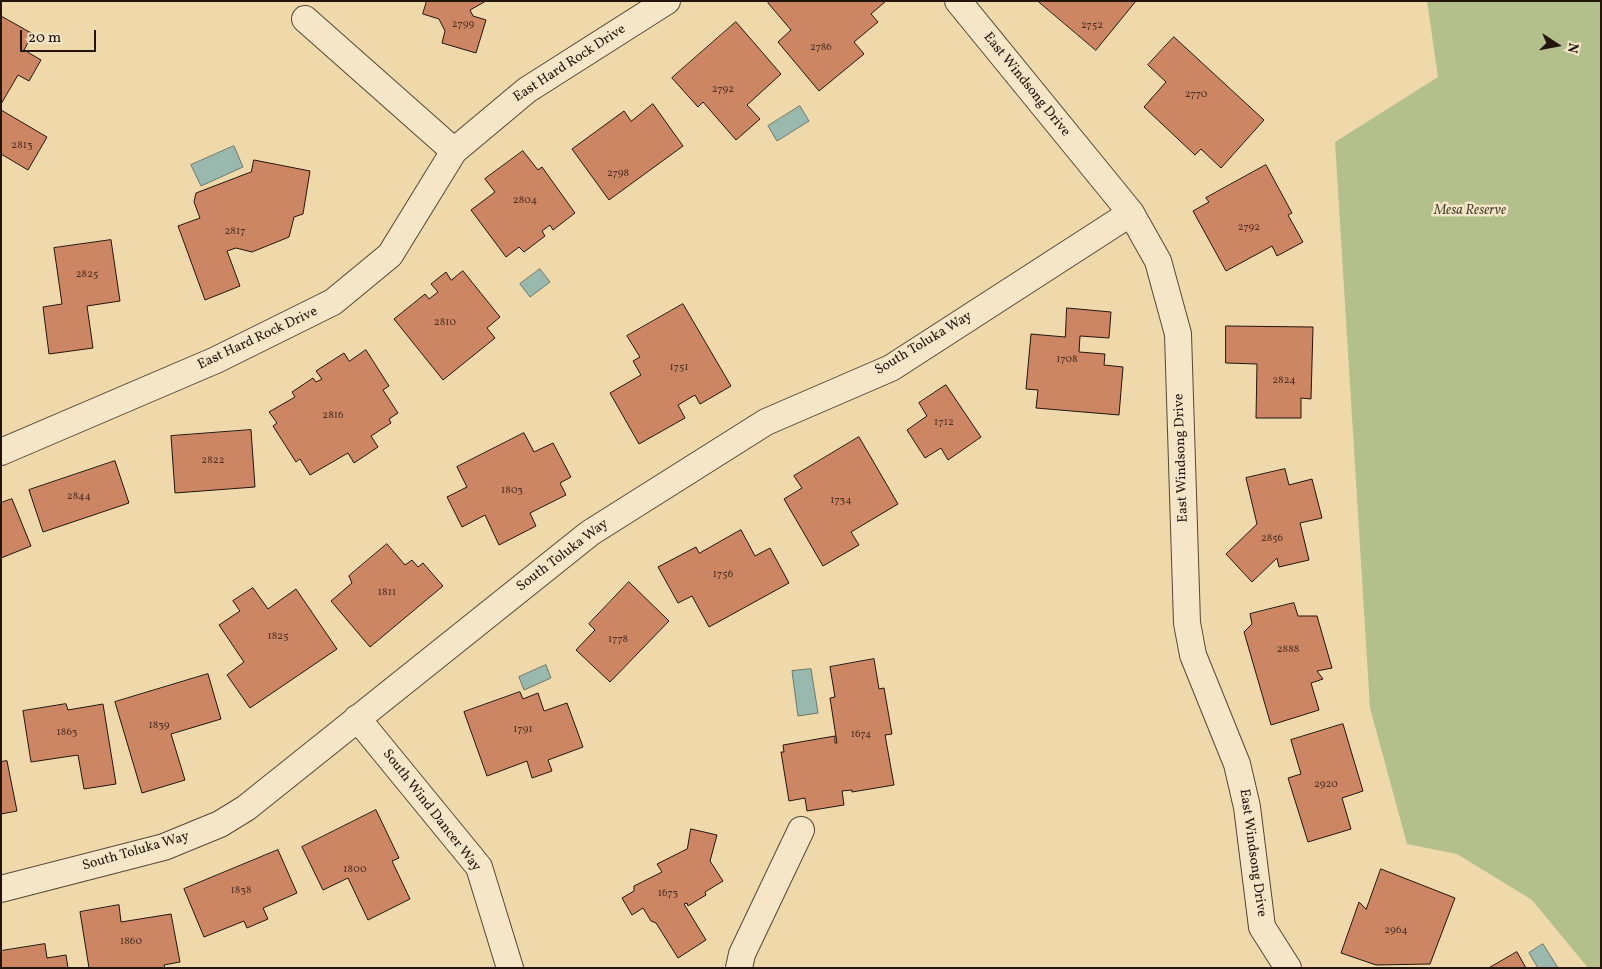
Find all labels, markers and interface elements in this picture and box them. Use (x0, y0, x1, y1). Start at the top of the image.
house number: 2799 (452, 18, 474, 32)
house number: 2752 (1081, 19, 1103, 33)
scale bar (22, 20, 99, 52)
north arrow (1532, 20, 1582, 70)
street label: East Hard Rock Drive (511, 21, 629, 107)
text: 20 m (28, 28, 61, 49)
street label: East Windsong Drive (979, 30, 1073, 140)
house number: 2786 (810, 41, 832, 55)
text: N (1562, 41, 1583, 55)
house number: 2792 (712, 83, 734, 97)
house number: 2770 (1185, 88, 1207, 102)
house number: 2813 (11, 139, 33, 153)
house number: 2798 (607, 167, 629, 181)
house number: 2804 (513, 194, 537, 208)
park label: Mesa Reserve (1434, 203, 1506, 219)
house number: 2792 (1238, 221, 1260, 235)
house number: 2817 (224, 225, 246, 239)
house number: 2825 (76, 268, 98, 282)
street label: East Hard Rock Drive (195, 304, 321, 374)
street label: South Toluka Way (872, 308, 976, 380)
house number: 2810 (434, 316, 456, 330)
house number: 1708 (1056, 353, 1078, 367)
house number: 1751 (669, 361, 689, 375)
house number: 2824 (1272, 374, 1296, 388)
street label: East Windsong Drive (1171, 393, 1193, 523)
house number: 2816 (322, 409, 344, 423)
house number: 1712 (934, 416, 954, 430)
house number: 2822 (201, 454, 225, 468)
house number: 1803 (501, 484, 523, 498)
house number: 2844 (67, 490, 91, 504)
house number: 1734 (830, 494, 852, 508)
street label: South Toluka Way (514, 516, 612, 596)
house number: 2856 (1261, 532, 1283, 546)
house number: 1756 (713, 568, 733, 582)
house number: 1811 (378, 586, 396, 600)
house number: 1825 (267, 630, 289, 644)
house number: 1778 (608, 633, 628, 647)
house number: 2888 (1277, 643, 1299, 657)
house number: 1839 (149, 719, 169, 733)
house number: 1791 (513, 723, 533, 737)
house number: 1863 (57, 726, 77, 740)
house number: 1674 (851, 728, 871, 742)
street label: South Wind Dancer Way (378, 747, 484, 875)
house number: 2920 (1314, 778, 1338, 792)
street label: East Windsong Drive (1235, 788, 1269, 918)
street label: South Toluka Way (81, 829, 191, 875)
house number: 1800 (343, 863, 367, 877)
house number: 1838 (230, 884, 252, 898)
house number: 1673 (658, 887, 678, 901)
house number: 2964 (1384, 924, 1408, 938)
house number: 1860 (120, 935, 142, 949)

